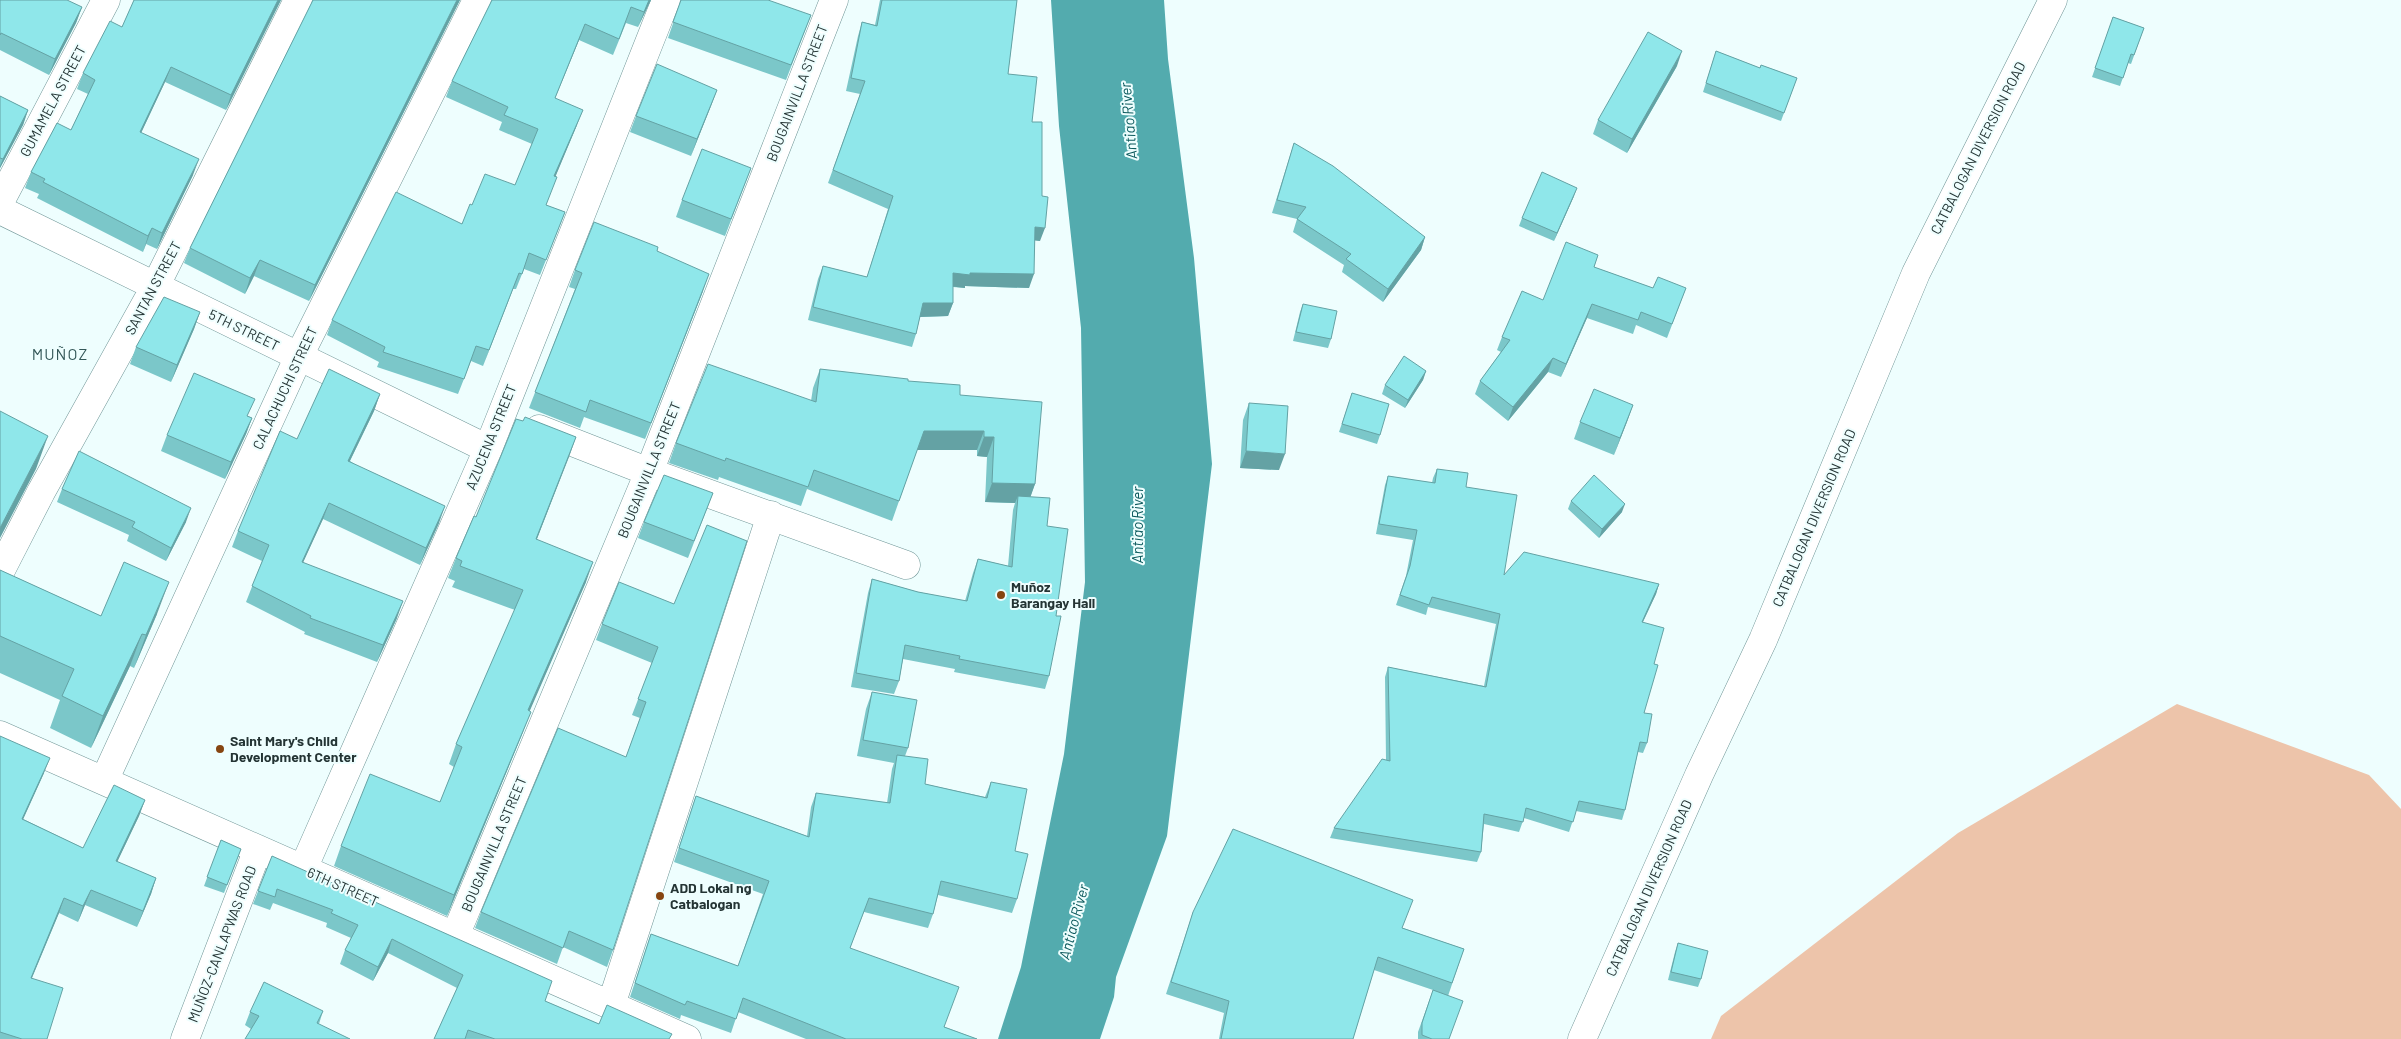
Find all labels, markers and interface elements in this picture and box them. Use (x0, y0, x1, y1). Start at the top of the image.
street label: BOUGAINVILLA STREET (763, 22, 831, 164)
street label: GUMAMELA STREET (16, 42, 89, 159)
street label: CATBALOGAN DIVERSION ROAD (1927, 59, 2029, 237)
water label: Antiao River (1116, 81, 1140, 160)
street label: SANTAN STREET (121, 238, 184, 337)
street label: 5TH STREET (206, 305, 282, 354)
street label: CALACHUCHI STREET (249, 324, 321, 452)
district label: MUÑOZ (32, 344, 88, 363)
street label: AZUCENA STREET (462, 381, 519, 492)
street label: BOUGAINVILLA STREET (613, 399, 684, 540)
street label: CATBALOGAN DIVERSION ROAD (1768, 426, 1859, 609)
water label: Antiao River (1128, 486, 1146, 563)
place label: Muñoz Barangay Hall (1011, 578, 1095, 611)
marker: Muñoz Barangay Hall (995, 589, 1007, 601)
place label: Saint Mary's Child Development Center (230, 732, 357, 765)
marker: Saint Mary's Child Development Center (214, 743, 226, 755)
street label: BOUGAINVILLA STREET (457, 774, 530, 914)
street label: CATBALOGAN DIVERSION ROAD (1602, 797, 1695, 979)
street label: MUÑOZ-CANLAPWAS ROAD (184, 863, 259, 1025)
street label: 6TH STREET (305, 863, 382, 910)
place label: ADD Lokal ng Catbalogan (670, 879, 752, 912)
water label: Antiao River (1054, 882, 1092, 961)
marker: ADD Lokal ng Catbalogan (654, 890, 666, 902)

